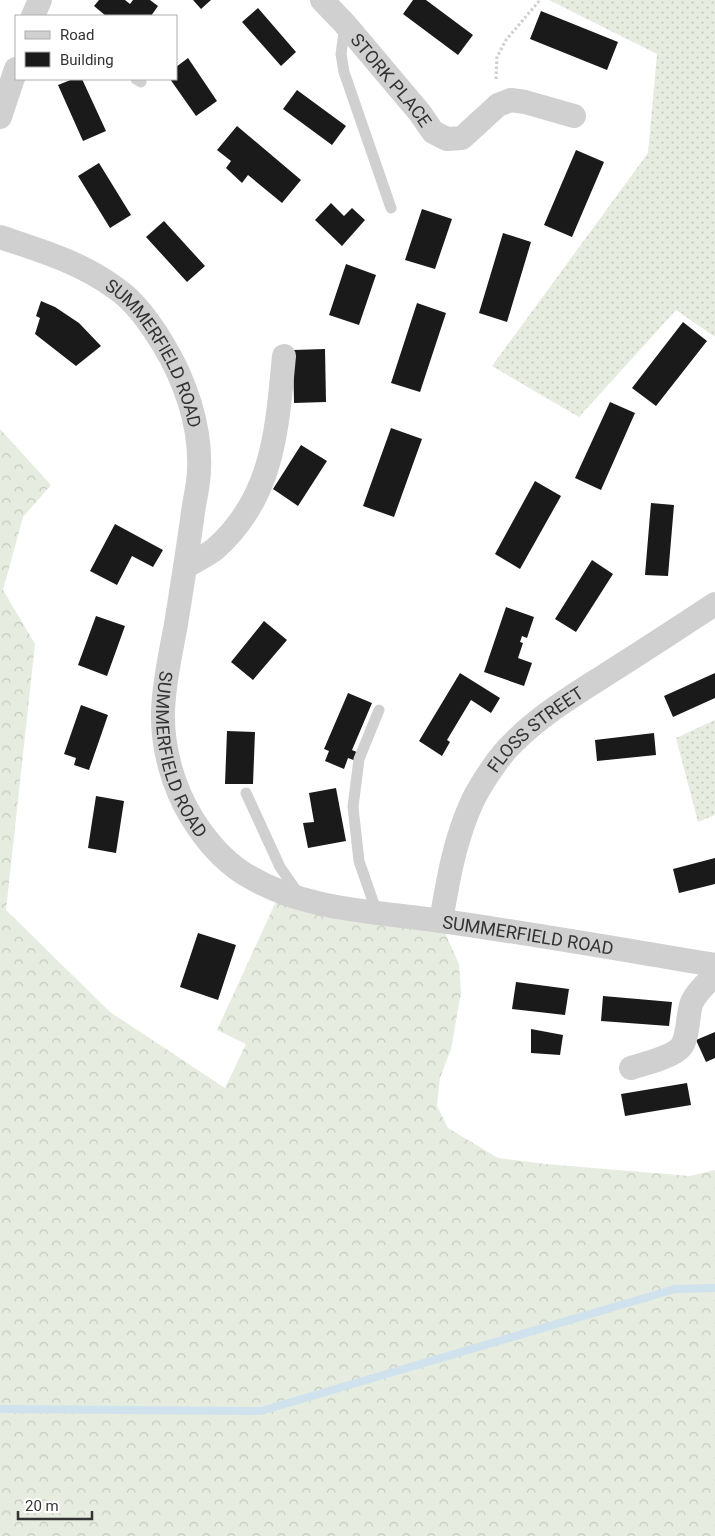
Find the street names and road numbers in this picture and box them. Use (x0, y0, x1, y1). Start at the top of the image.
street label: STORK PLACE (347, 29, 437, 130)
street label: SUMMERFIELD ROAD (102, 274, 206, 429)
street label: SUMMERFIELD ROAD (152, 670, 212, 841)
street label: FLOSS STREET (482, 682, 587, 776)
street label: SUMMERFIELD ROAD (441, 911, 615, 958)

